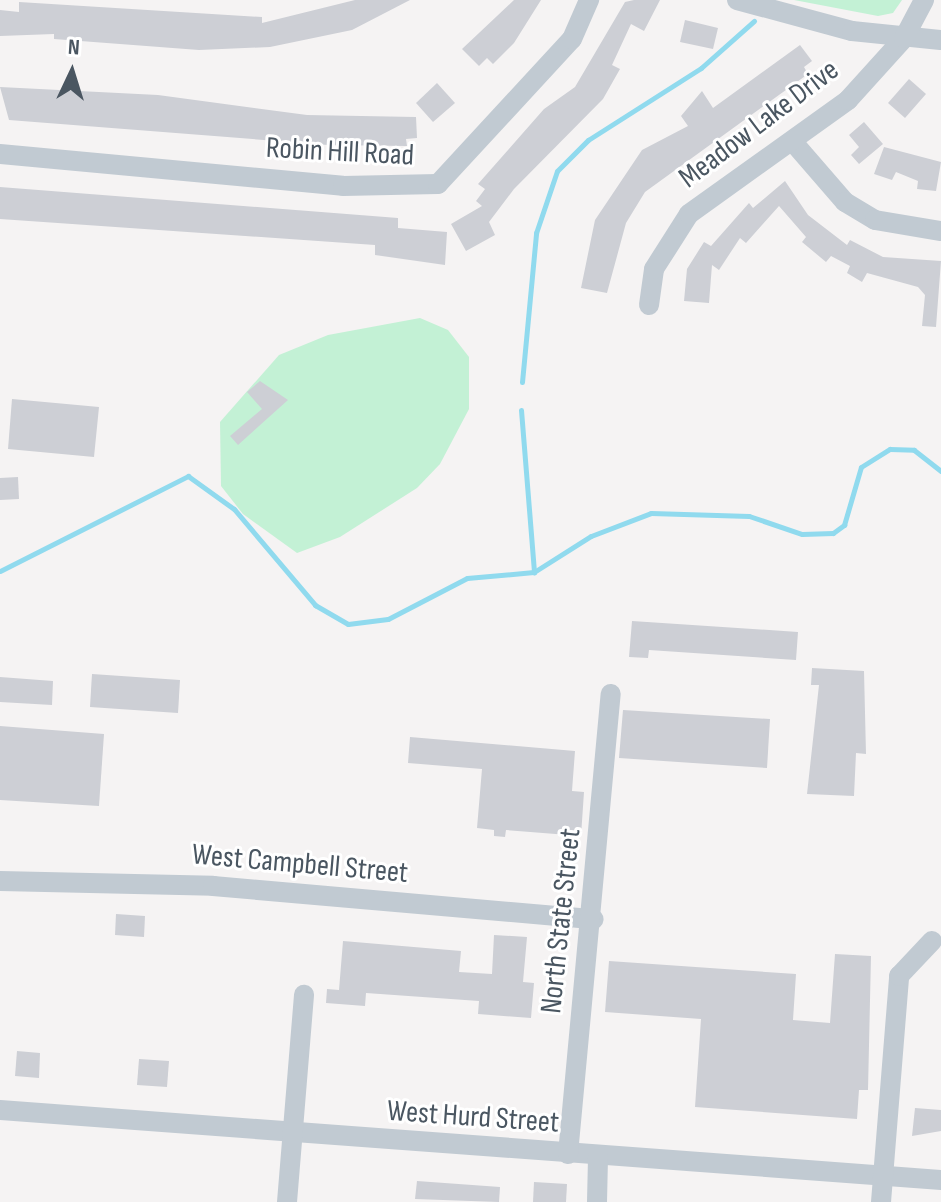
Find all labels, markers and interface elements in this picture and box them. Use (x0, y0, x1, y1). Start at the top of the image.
north arrow (32, 32, 112, 112)
text: N (67, 34, 81, 61)
street label: Meadow Lake Drive (672, 52, 846, 196)
street label: Robin Hill Road (265, 130, 415, 174)
street label: North State Street (533, 827, 589, 1015)
street label: West Campbell Street (190, 837, 410, 891)
street label: West Hurd Street (386, 1093, 560, 1141)

